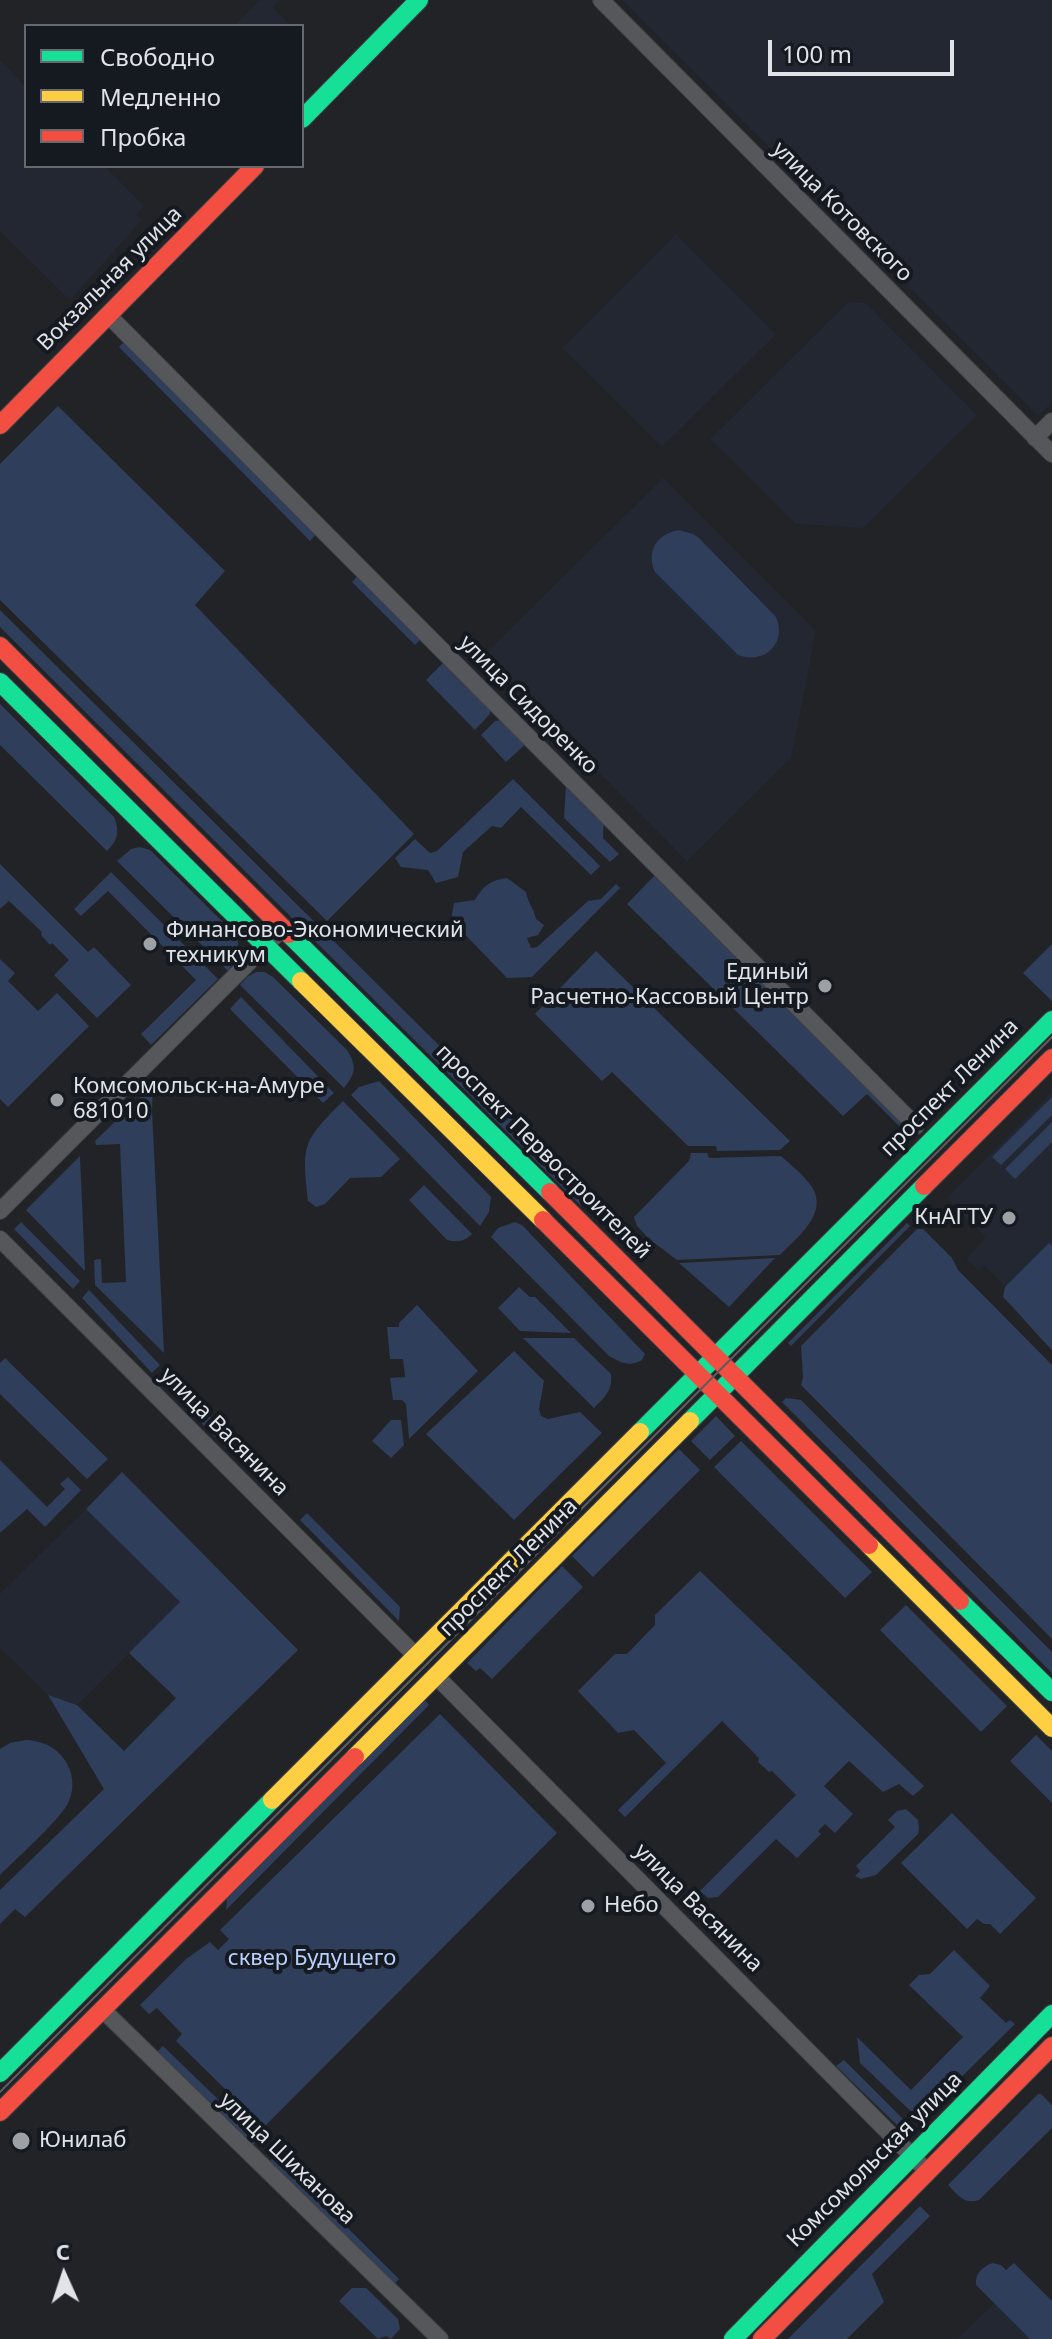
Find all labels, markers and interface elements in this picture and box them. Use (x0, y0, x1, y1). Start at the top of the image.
legend (24, 24, 304, 168)
scale bar (772, 24, 958, 74)
text: 100 m (782, 37, 852, 70)
text: Свободно (100, 40, 215, 73)
text: Медленно (100, 80, 221, 113)
text: Пробка (100, 120, 186, 153)
street label: улица Котовского (766, 136, 918, 288)
street label: Вокзальная улица (32, 201, 188, 357)
street label: улица Сидоренко (453, 630, 603, 780)
place label: Финансово-Экономический техникум (166, 918, 464, 970)
marker: Финансово-Экономический техникум (141, 935, 159, 953)
place label: Единый Расчетно-Кассовый Центр (530, 960, 809, 1012)
marker: Единый Расчетно-Кассовый Центр (816, 977, 834, 995)
street label: проспект Ленина (876, 1014, 1024, 1162)
street label: проспект Первостроителей (430, 1039, 656, 1265)
place label: Комсомольск-на-Амуре 681010 (73, 1074, 325, 1126)
marker: Комсомольск-на-Амуре 681010 (48, 1091, 66, 1109)
place label: КнАГТУ (914, 1205, 993, 1231)
marker: КнАГТУ (1000, 1209, 1018, 1227)
street label: улица Васянина (154, 1362, 294, 1502)
street label: проспект Ленина (435, 1494, 583, 1642)
street label: улица Васянина (628, 1838, 768, 1978)
place label: Небо (604, 1893, 659, 1919)
marker: Небо (579, 1897, 597, 1915)
park label: сквер Будущего (228, 1946, 396, 1972)
street label: Комсомольская улица (782, 2067, 968, 2253)
street label: улица Шиханова (214, 2087, 360, 2231)
place label: Юнилаб (39, 2128, 126, 2154)
marker: Юнилаб (10, 2130, 32, 2152)
north arrow (24, 2235, 104, 2315)
text: С (55, 2236, 71, 2266)

